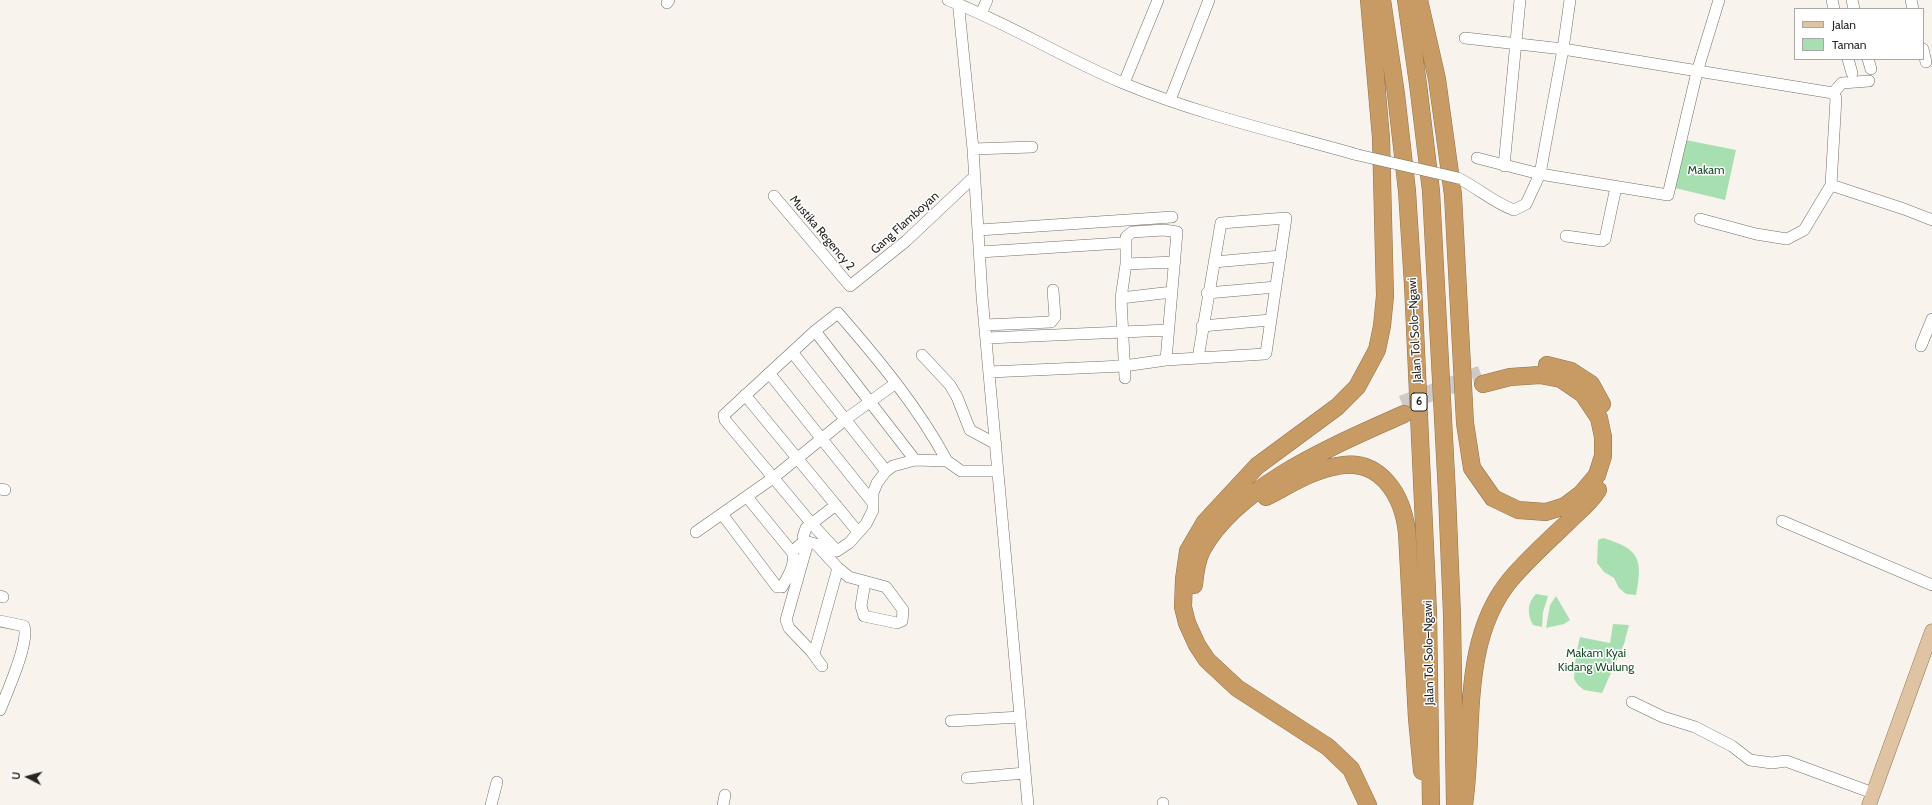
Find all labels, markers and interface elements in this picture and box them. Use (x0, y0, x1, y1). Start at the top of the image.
legend (1794, 8, 1924, 60)
text: Jalan (1832, 17, 1856, 32)
text: Taman (1832, 37, 1866, 52)
park label: Makam (1687, 163, 1725, 177)
street label: Gang Flamboyan (868, 189, 942, 257)
street label: Mustika Regency 2 (786, 192, 858, 274)
street label: Jalan Tol Solo–Ngawi (1405, 277, 1425, 383)
road number: 6 (1411, 393, 1427, 411)
street label: Jalan Tol Solo–Ngawi (1421, 600, 1437, 706)
park label: Makam Kyai Kidang Wulung (1558, 646, 1634, 674)
north arrow (8, 757, 48, 797)
text: U (9, 771, 23, 780)

